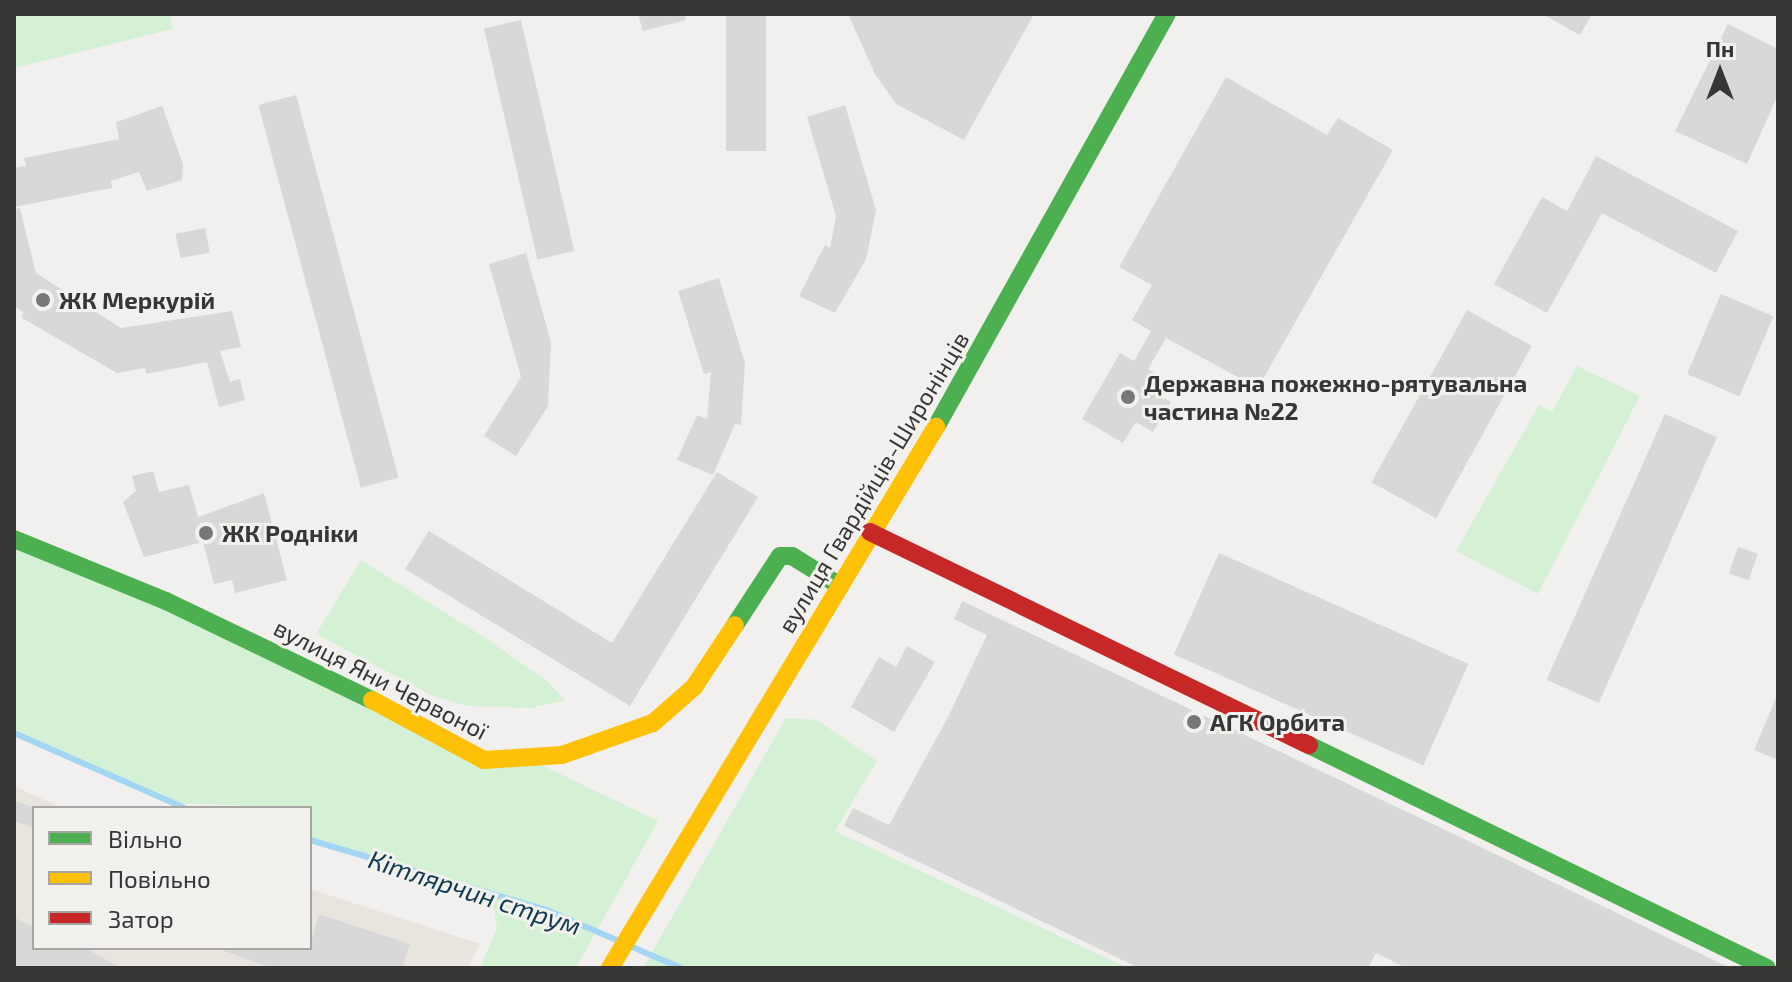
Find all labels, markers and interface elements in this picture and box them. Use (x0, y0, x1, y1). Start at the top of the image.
north arrow (1680, 32, 1760, 112)
text: Пн (1706, 35, 1734, 61)
place label: ЖК Меркурій (59, 286, 215, 314)
marker: ЖК Меркурій (34, 291, 52, 309)
street label: вулиця Гвардійців-Широнінців (772, 326, 974, 638)
place label: Державна пожежно-рятувальна частина №22 (1144, 369, 1527, 425)
marker: Державна пожежно-рятувальна частина №22 (1119, 388, 1137, 406)
place label: ЖК Родніки (222, 519, 358, 547)
marker: ЖК Родніки (197, 524, 215, 542)
street label: вулиця Яни Червоної (269, 613, 493, 745)
place label: АГК Орбита (1210, 708, 1345, 736)
marker: АГК Орбита (1185, 713, 1203, 731)
legend (32, 806, 312, 950)
text: Вільно (108, 824, 182, 853)
water label: Кітлярчин струм (365, 843, 585, 941)
text: Повільно (108, 864, 211, 893)
text: Затор (108, 904, 174, 933)

